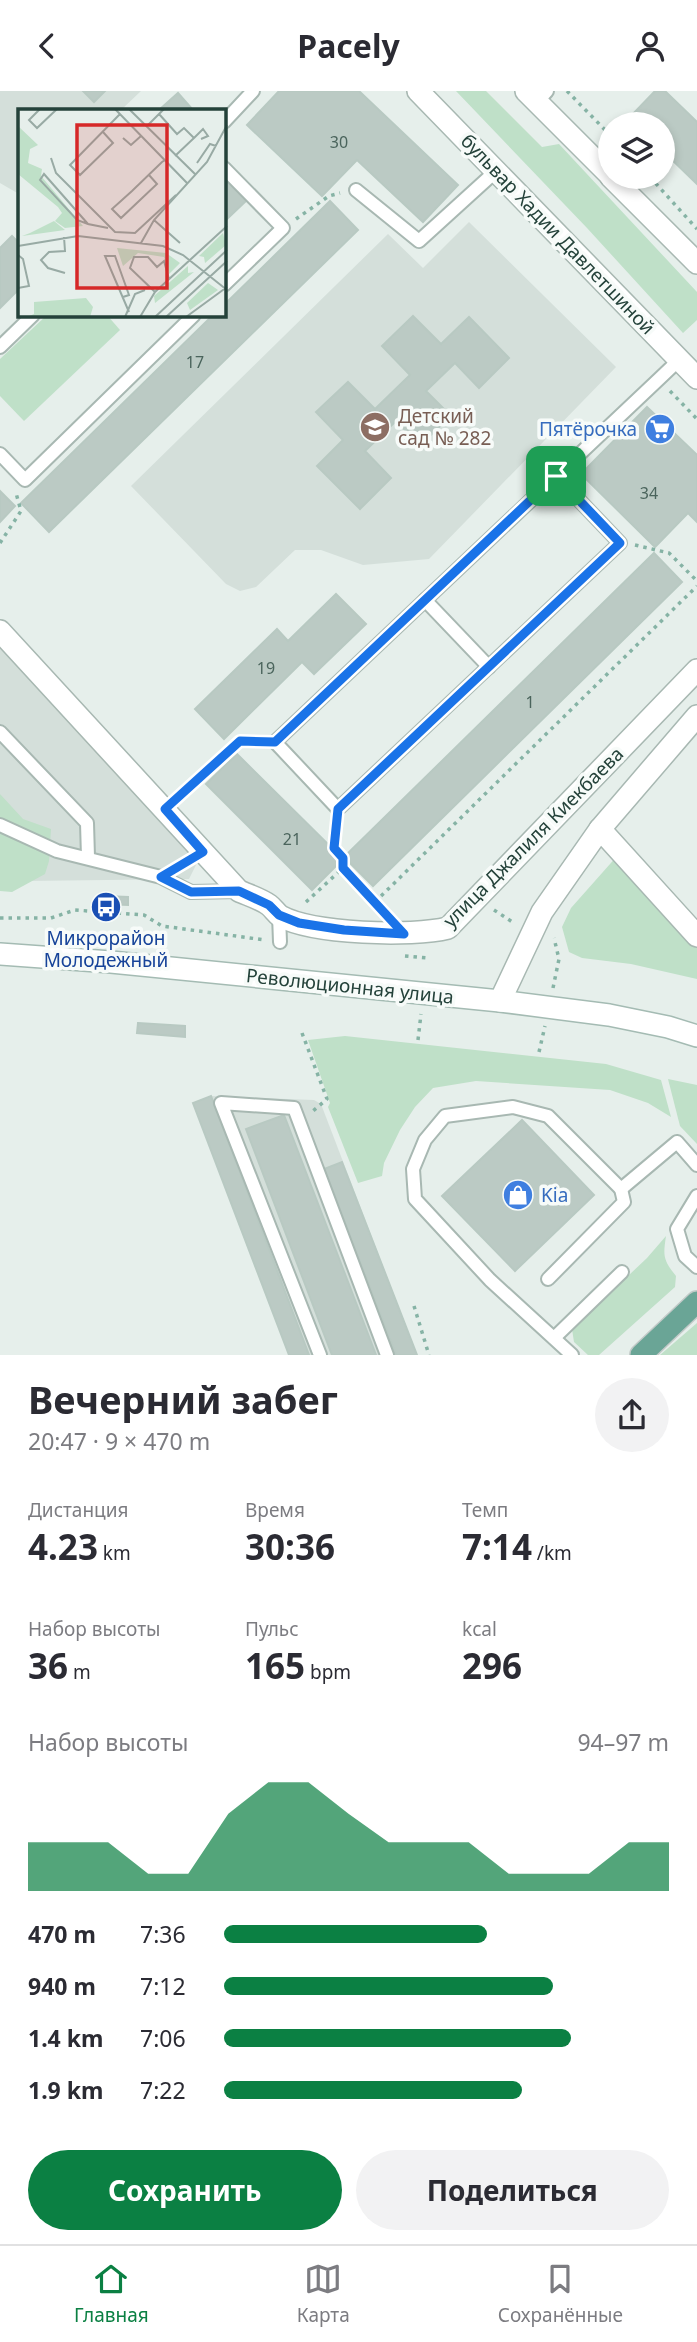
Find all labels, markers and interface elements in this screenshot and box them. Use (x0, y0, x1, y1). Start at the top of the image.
text: Pacely (297, 24, 400, 67)
icon: back (28, 27, 66, 65)
icon: person (631, 27, 669, 65)
inset map (18, 109, 226, 317)
map controls (598, 112, 675, 189)
button: layers (598, 112, 675, 189)
street label: бульвар Хадии Давлетшиной (455, 128, 661, 340)
house number: 30 (330, 131, 348, 153)
house number: 17 (186, 351, 204, 373)
place label: Детский сад № 282 (398, 403, 491, 451)
school or university icon: Детский сад № 282 (358, 410, 392, 444)
supermarket icon: Пятёрочка (643, 412, 677, 446)
place label: Пятёрочка (539, 416, 637, 442)
pin (526, 446, 586, 506)
icon: arrive (537, 457, 575, 495)
house number: 34 (640, 482, 658, 504)
house number: 19 (257, 657, 275, 679)
house number: 1 (525, 691, 535, 713)
street label: улица Джалиля Киекбаева (437, 741, 629, 933)
house number: 21 (283, 828, 301, 850)
bus stop icon: Микрорайон Молодежный (89, 890, 123, 924)
place label: Микрорайон Молодежный (44, 925, 168, 973)
street label: Революционная улица (245, 962, 455, 1010)
shop icon: Kia (501, 1178, 535, 1212)
place label: Kia (541, 1182, 568, 1208)
text: Вечерний забег (28, 1373, 338, 1425)
button: share (595, 1378, 669, 1452)
text: 20:47 · 9 × 470 m (28, 1425, 210, 1457)
text: Дистанция (28, 1497, 128, 1523)
text: Время (245, 1497, 305, 1523)
text: Темп (462, 1497, 508, 1523)
text: 4.23 (28, 1523, 98, 1570)
text: 30:36 (245, 1523, 335, 1570)
text: 7:14 (462, 1523, 532, 1570)
text: km (98, 1540, 131, 1566)
text: /km (532, 1540, 572, 1566)
text: Набор высоты (28, 1616, 160, 1642)
text: Пульс (245, 1616, 299, 1642)
text: kcal (462, 1616, 497, 1642)
text: 36 (28, 1642, 68, 1689)
text: 165 (245, 1642, 305, 1689)
text: 296 (462, 1642, 522, 1689)
text: m (68, 1659, 91, 1685)
text: bpm (305, 1659, 351, 1685)
text: Набор высоты (28, 1726, 188, 1758)
text: 94–97 m (577, 1726, 669, 1758)
text: 470 m (28, 1918, 96, 1950)
text: 7:36 (140, 1918, 186, 1950)
text: 940 m (28, 1970, 96, 2002)
text: 7:12 (140, 1970, 186, 2002)
text: 1.4 km (28, 2022, 103, 2054)
text: 7:06 (140, 2022, 186, 2054)
text: 1.9 km (28, 2074, 103, 2106)
text: 7:22 (140, 2074, 186, 2106)
button: Сохранить (28, 2150, 342, 2230)
button: Поделиться (356, 2150, 669, 2230)
tab: Главная (74, 2260, 149, 2328)
tab: Карта (297, 2260, 350, 2328)
tab: Сохранённые (498, 2260, 623, 2328)

